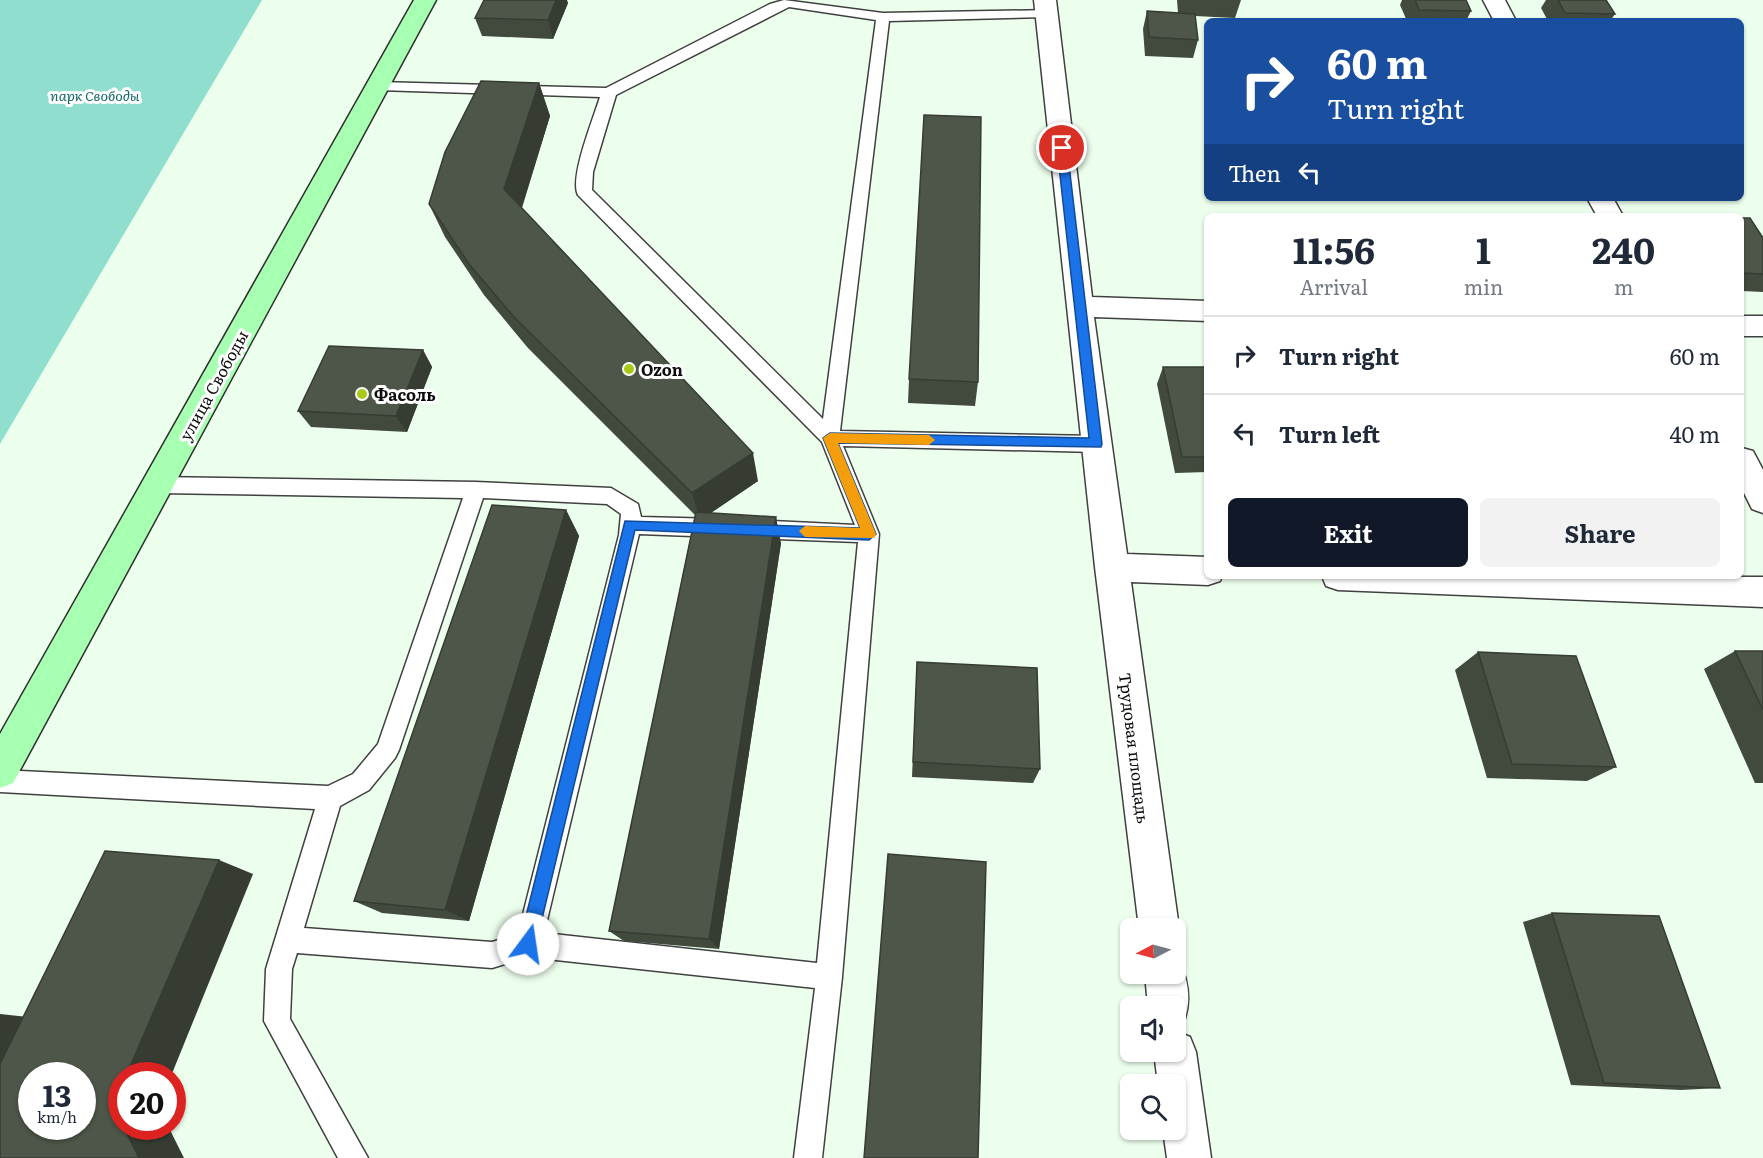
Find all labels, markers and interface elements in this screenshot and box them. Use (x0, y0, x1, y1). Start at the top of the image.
text: 60 m (1327, 30, 1428, 92)
icon: right (1228, 42, 1306, 120)
park label: парк Свободы (50, 85, 140, 105)
text: Turn right (1327, 87, 1464, 127)
pin (1036, 122, 1087, 173)
icon: arrive (1045, 131, 1078, 164)
text: Then (1228, 156, 1281, 189)
icon: left (1293, 156, 1326, 189)
text: 11:56 (1293, 222, 1375, 275)
text: 1 (1476, 222, 1491, 275)
text: 240 (1592, 222, 1655, 275)
text: Arrival (1300, 271, 1368, 301)
text: min (1464, 271, 1503, 301)
text: m (1614, 271, 1633, 301)
street label: улица Свободы (173, 325, 253, 445)
icon: right (1228, 339, 1261, 372)
text: Turn right (1279, 339, 1399, 372)
text: 60 m (1670, 339, 1720, 372)
place label: Ozon (641, 357, 683, 381)
marker: Ozon (622, 362, 636, 376)
place label: Фасоль (374, 382, 436, 406)
marker: Фасоль (355, 387, 369, 401)
icon: left (1228, 417, 1261, 450)
text: Turn left (1279, 417, 1380, 450)
text: 40 m (1669, 417, 1720, 450)
button: Exit (1228, 498, 1468, 567)
button: Share (1480, 498, 1720, 567)
street label: Трудовая площадь (1114, 671, 1156, 825)
position arrow (496, 912, 560, 976)
north arrow (1120, 918, 1186, 984)
map controls (1120, 918, 1186, 1140)
button: sound (1120, 996, 1186, 1062)
speed limit sign: 20 (108, 1062, 186, 1140)
text: 13 (42, 1072, 72, 1116)
button: search (1120, 1074, 1186, 1140)
text: km/h (37, 1105, 77, 1128)

